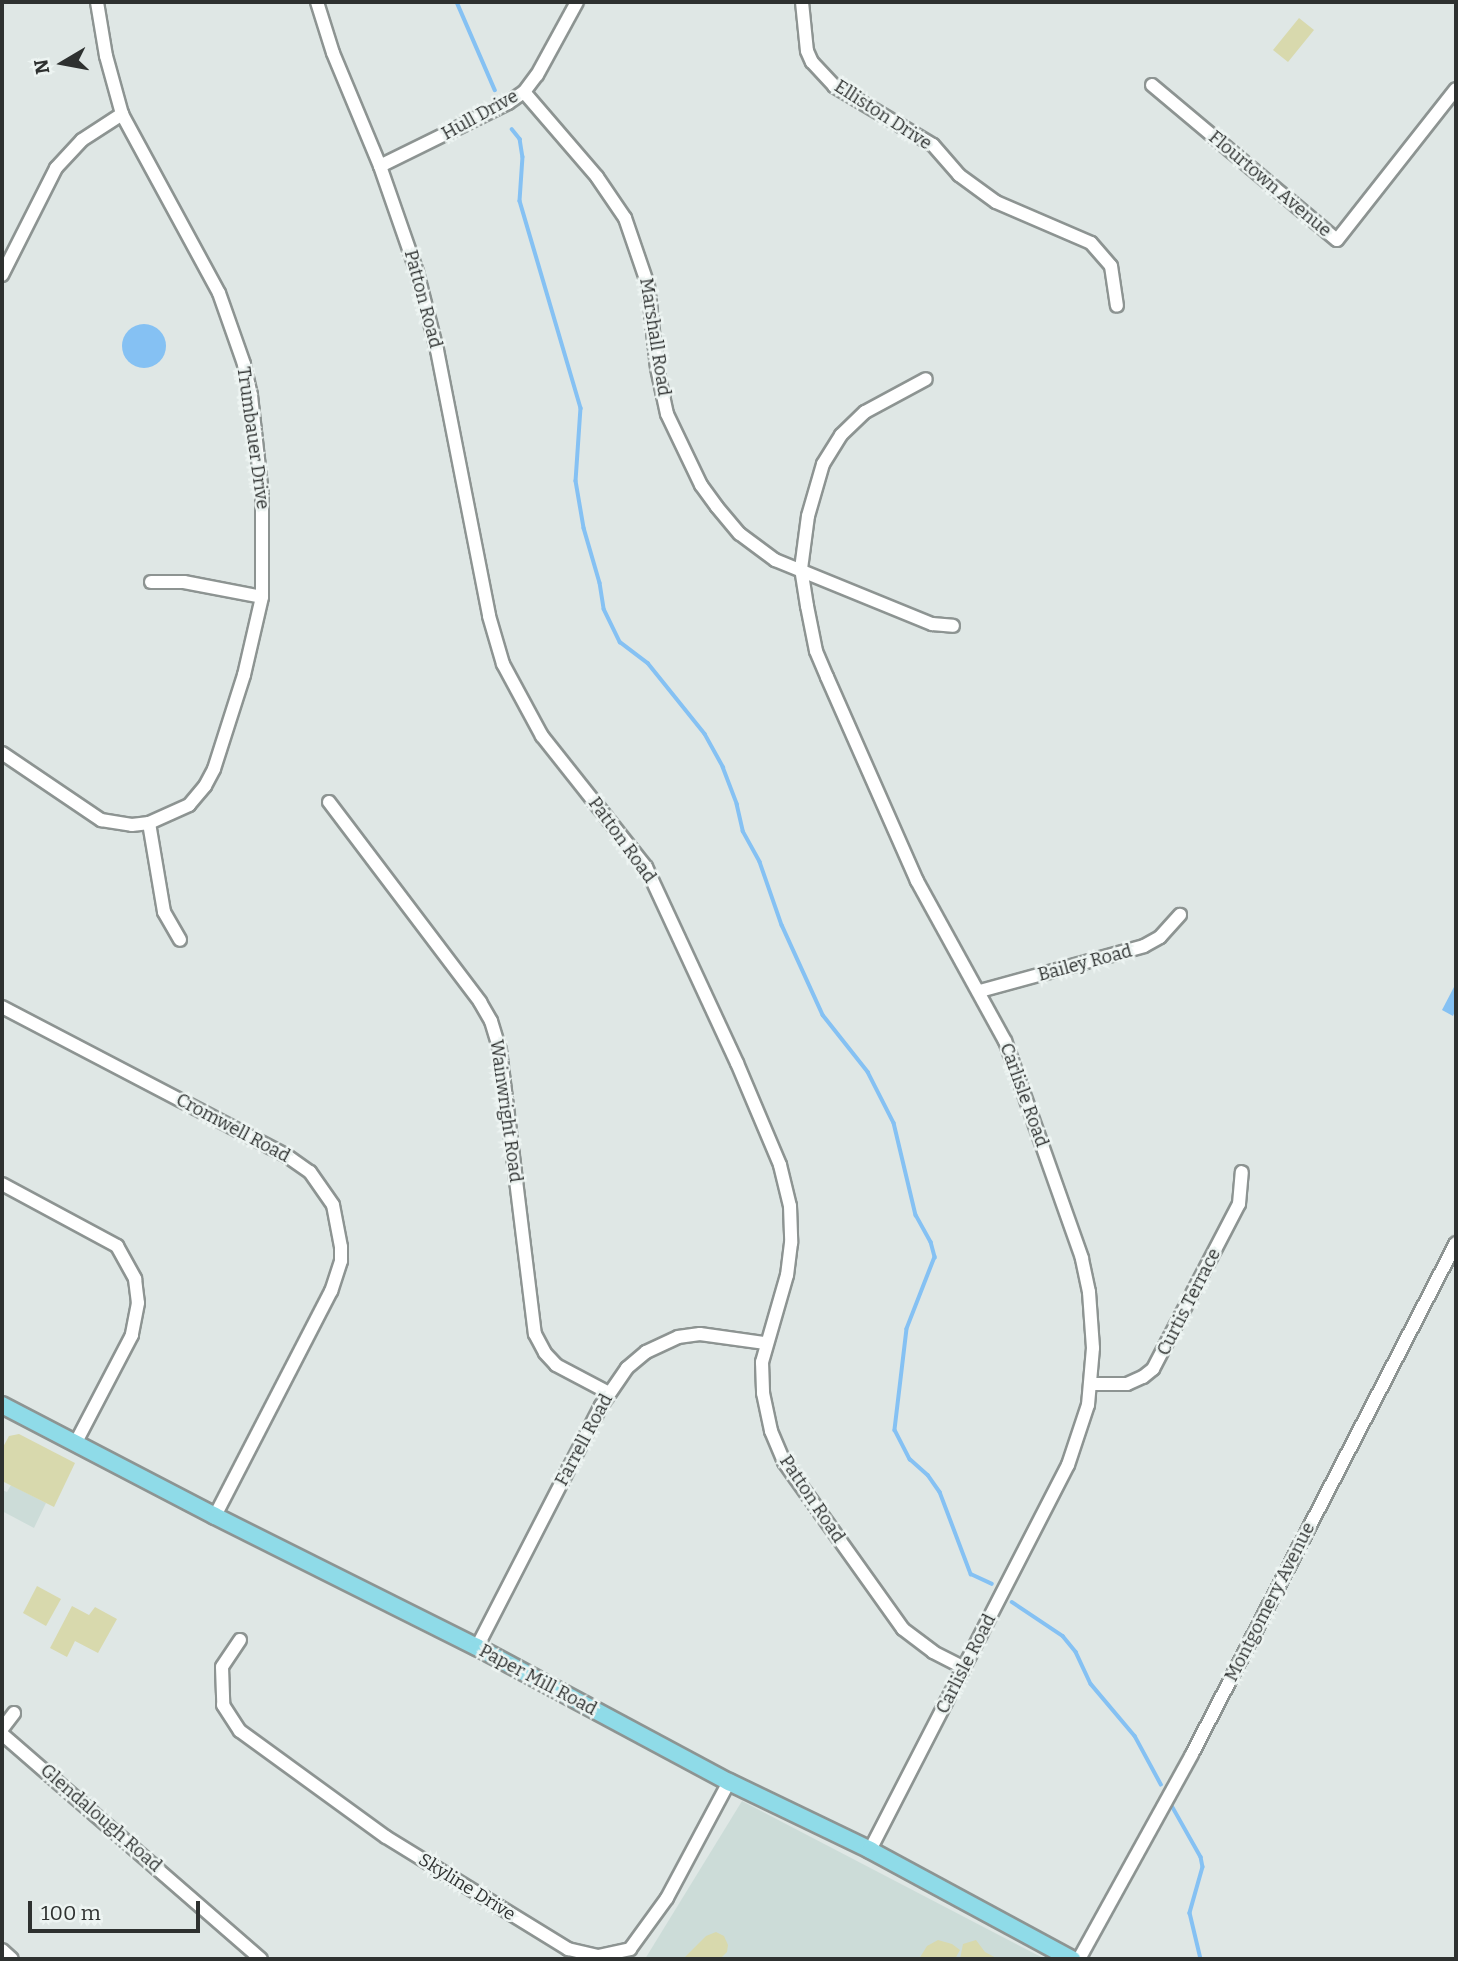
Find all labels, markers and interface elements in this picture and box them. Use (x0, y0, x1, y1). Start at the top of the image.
north arrow (28, 28, 98, 98)
text: N (29, 58, 54, 76)
street label: Elliston Drive (830, 76, 936, 154)
street label: Hull Drive (438, 85, 522, 145)
street label: Flourtown Avenue (1204, 126, 1336, 242)
street label: Patton Road (400, 248, 446, 350)
street label: Marshall Road (635, 276, 675, 398)
street label: Trumbauer Drive (232, 365, 274, 511)
street label: Patton Road (584, 793, 660, 887)
street label: Bailey Road (1036, 940, 1134, 986)
street label: Wainwright Road (485, 1038, 527, 1184)
street label: Carlisle Road (995, 1040, 1053, 1150)
street label: Cromwell Road (172, 1089, 294, 1167)
street label: Curtis Terrace (1153, 1245, 1225, 1359)
street label: Farrell Road (551, 1390, 617, 1490)
street label: Patton Road (775, 1451, 849, 1547)
street label: Montgomery Avenue (1221, 1519, 1319, 1685)
street label: Carlisle Road (932, 1611, 1000, 1717)
street label: Paper Mill Road (476, 1640, 600, 1720)
street label: Glendalough Road (36, 1760, 166, 1876)
street label: Skyline Drive (415, 1849, 519, 1925)
scale bar (32, 1888, 203, 1932)
text: 100 m (41, 1900, 101, 1926)

